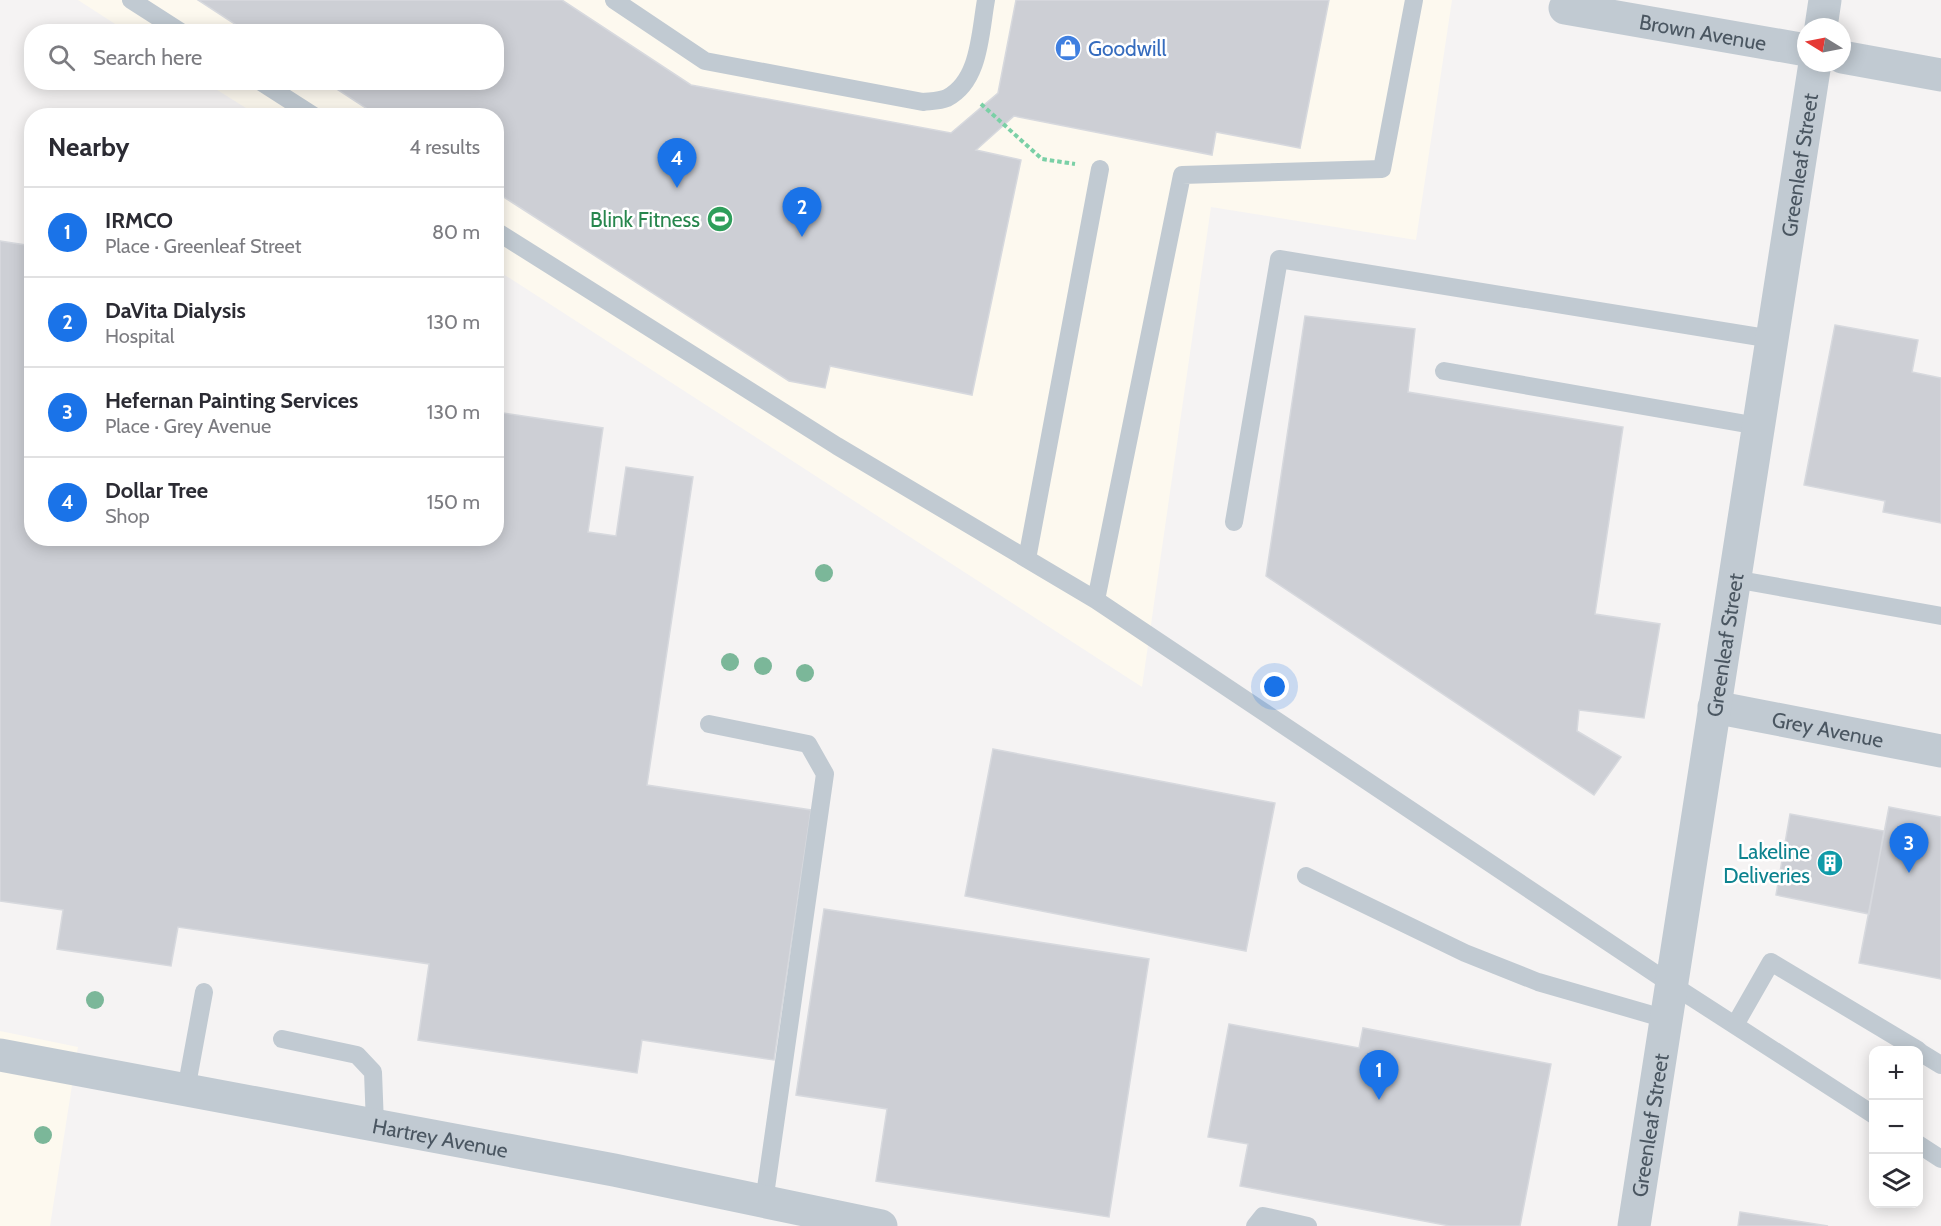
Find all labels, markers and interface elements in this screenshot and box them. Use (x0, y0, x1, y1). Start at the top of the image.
street label: Brown Avenue (1637, 9, 1769, 55)
north arrow (1797, 18, 1851, 72)
search box (24, 24, 504, 90)
shop icon: Goodwill (1053, 33, 1083, 63)
place label: Goodwill (1088, 36, 1166, 61)
icon: search (45, 41, 78, 74)
text: Search here (93, 44, 202, 71)
street label: Greenleaf Street (1776, 91, 1823, 238)
text: Nearby (48, 131, 129, 163)
text: 4 results (409, 135, 480, 159)
pin: 4 (658, 138, 696, 188)
pin: 2 (782, 188, 822, 237)
sports icon: Blink Fitness (705, 204, 735, 234)
text: IRMCO (105, 207, 173, 234)
place label: Blink Fitness (590, 207, 700, 232)
text: 1 (64, 220, 71, 244)
text: 80 m (432, 220, 480, 244)
text: Place · Greenleaf Street (105, 234, 302, 258)
text: DaVita Dialysis (105, 297, 246, 324)
text: 2 (62, 310, 73, 334)
text: 130 m (427, 310, 480, 334)
text: Hospital (105, 324, 175, 348)
text: Hefernan Painting Services (105, 387, 358, 414)
text: 3 (62, 400, 73, 424)
text: 130 m (427, 400, 480, 424)
text: Place · Grey Avenue (105, 414, 271, 438)
text: Dollar Tree (105, 477, 208, 504)
text: 4 (61, 490, 74, 514)
text: 150 m (427, 490, 480, 514)
text: Shop (105, 504, 150, 528)
street label: Greenleaf Street (1701, 571, 1748, 719)
your location (1260, 672, 1289, 701)
street label: Grey Avenue (1770, 706, 1886, 752)
pin: 3 (1890, 824, 1928, 873)
place label: Lakeline Deliveries (1723, 839, 1810, 888)
building icon: Lakeline Deliveries (1815, 848, 1845, 878)
map controls (1869, 1046, 1923, 1208)
button: + (1869, 1046, 1923, 1100)
pin: 1 (1360, 1050, 1398, 1100)
street label: Greenleaf Street (1626, 1052, 1673, 1199)
button: − (1869, 1100, 1923, 1154)
street label: Hartrey Avenue (370, 1113, 510, 1162)
button: layers (1869, 1154, 1923, 1208)

